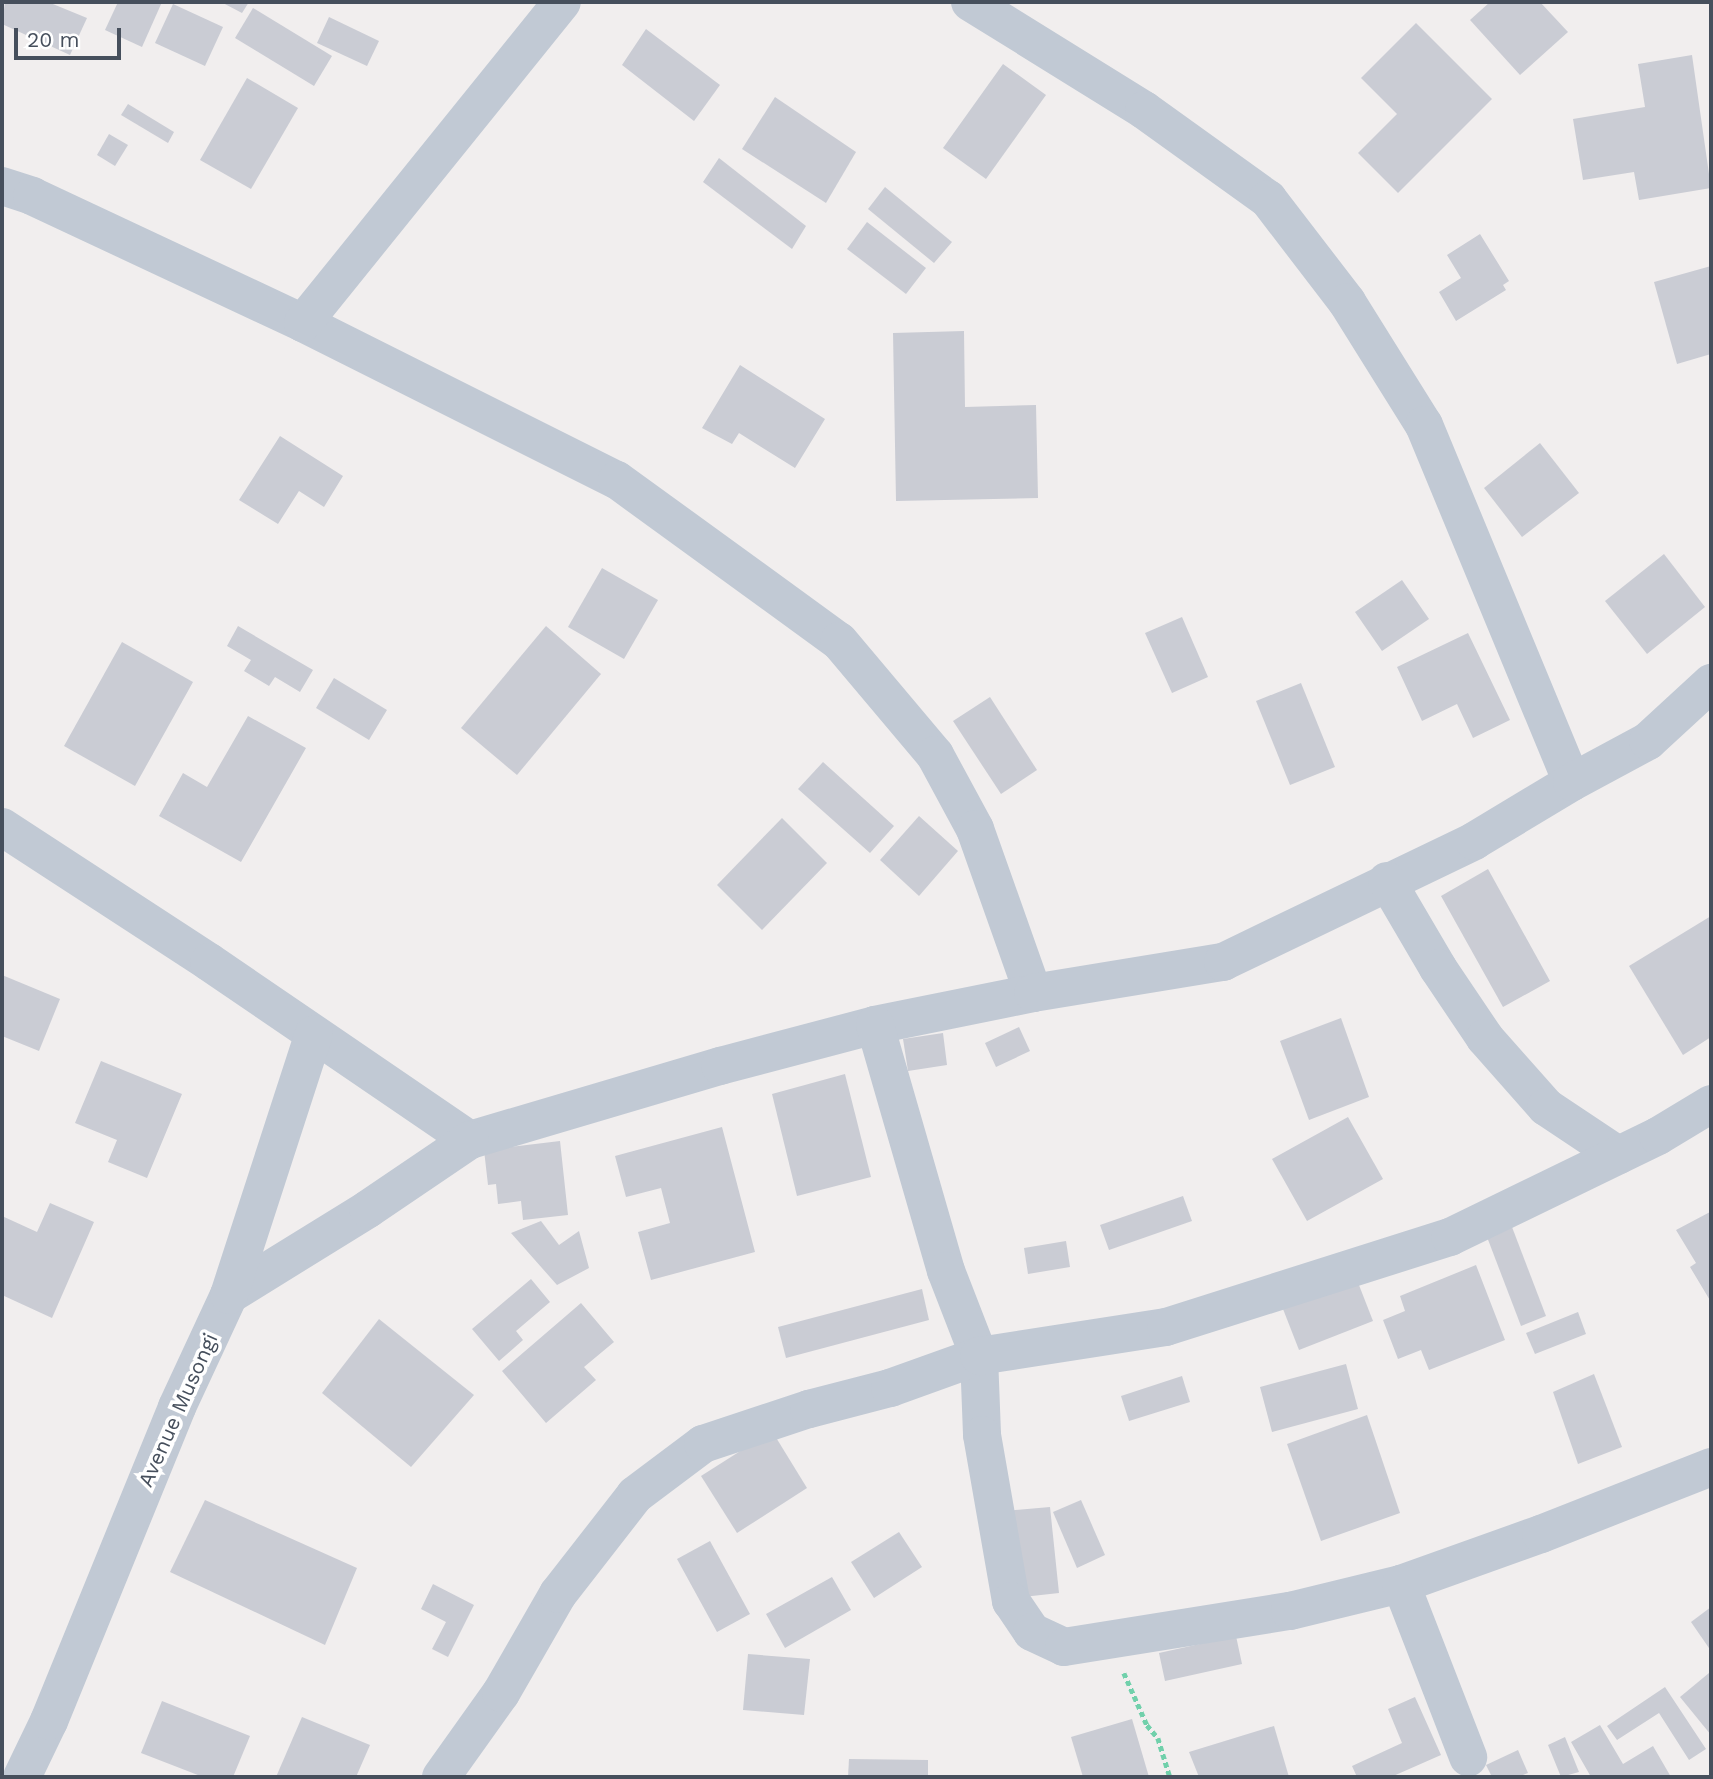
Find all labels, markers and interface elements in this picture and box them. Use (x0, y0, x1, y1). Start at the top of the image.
scale bar (18, 14, 124, 58)
text: 20 m (27, 27, 79, 52)
street label: Avenue Musongi (133, 1329, 223, 1491)

